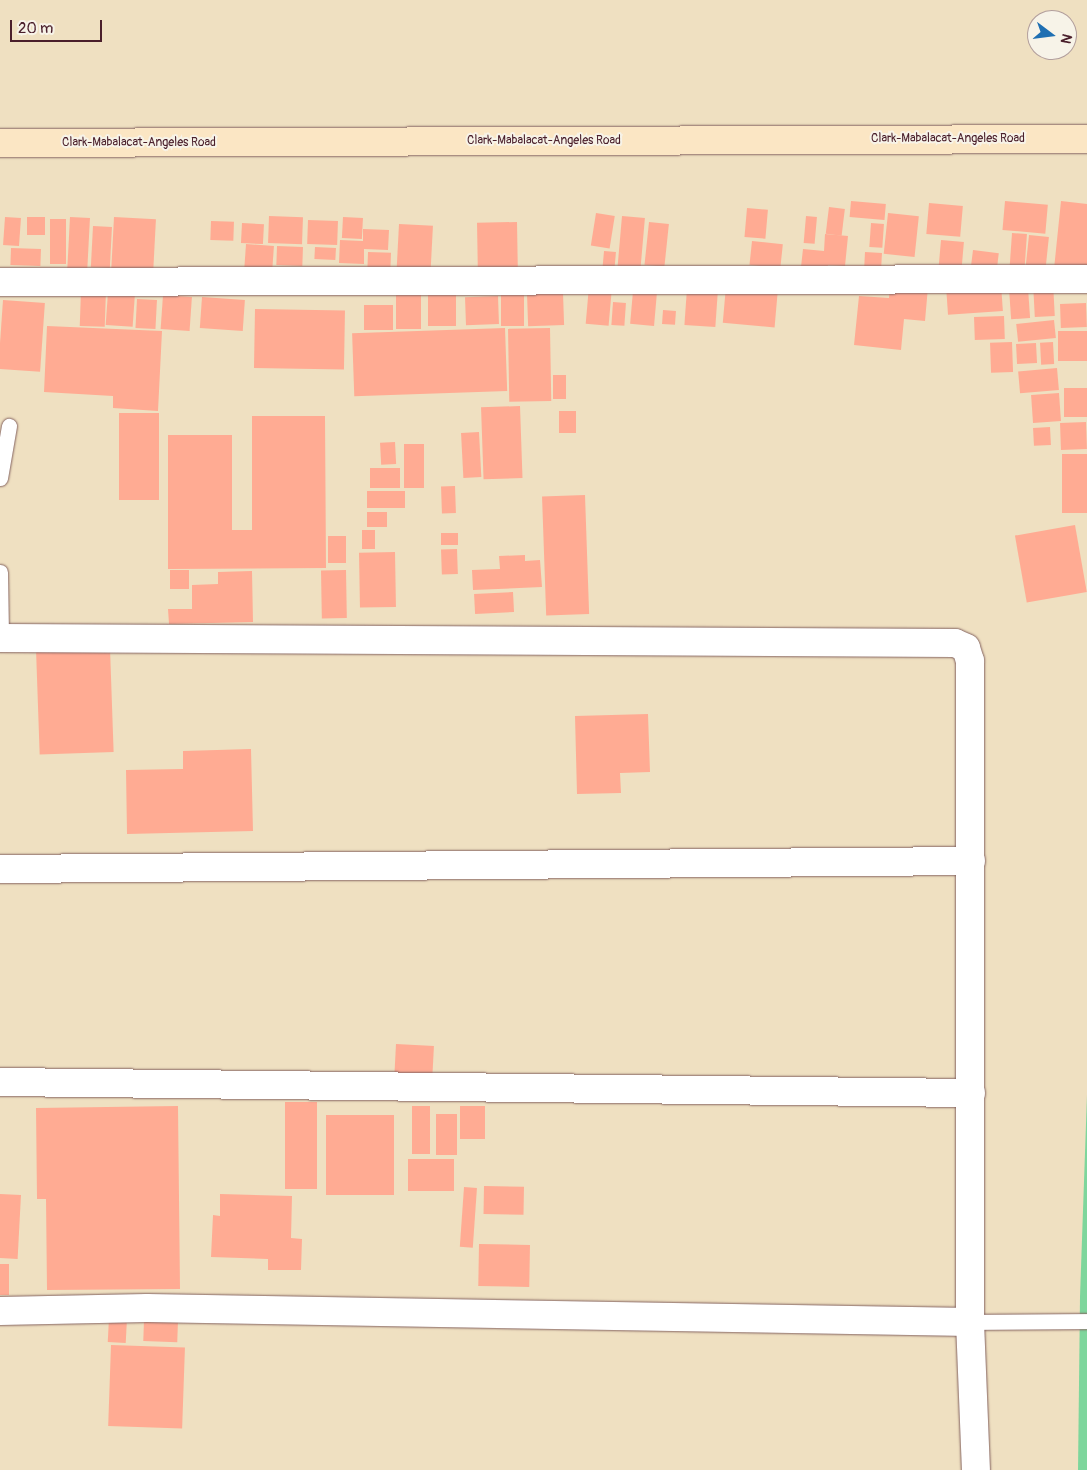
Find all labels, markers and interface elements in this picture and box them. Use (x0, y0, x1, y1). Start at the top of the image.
scale bar (12, 10, 105, 42)
north arrow (1027, 10, 1077, 60)
text: 20 m (18, 19, 53, 38)
text: N (1057, 32, 1075, 46)
street label: Clark-Mabalacat-Angeles Road (871, 132, 1025, 146)
street label: Clark-Mabalacat-Angeles Road (467, 134, 621, 148)
street label: Clark-Mabalacat-Angeles Road (62, 136, 216, 150)

